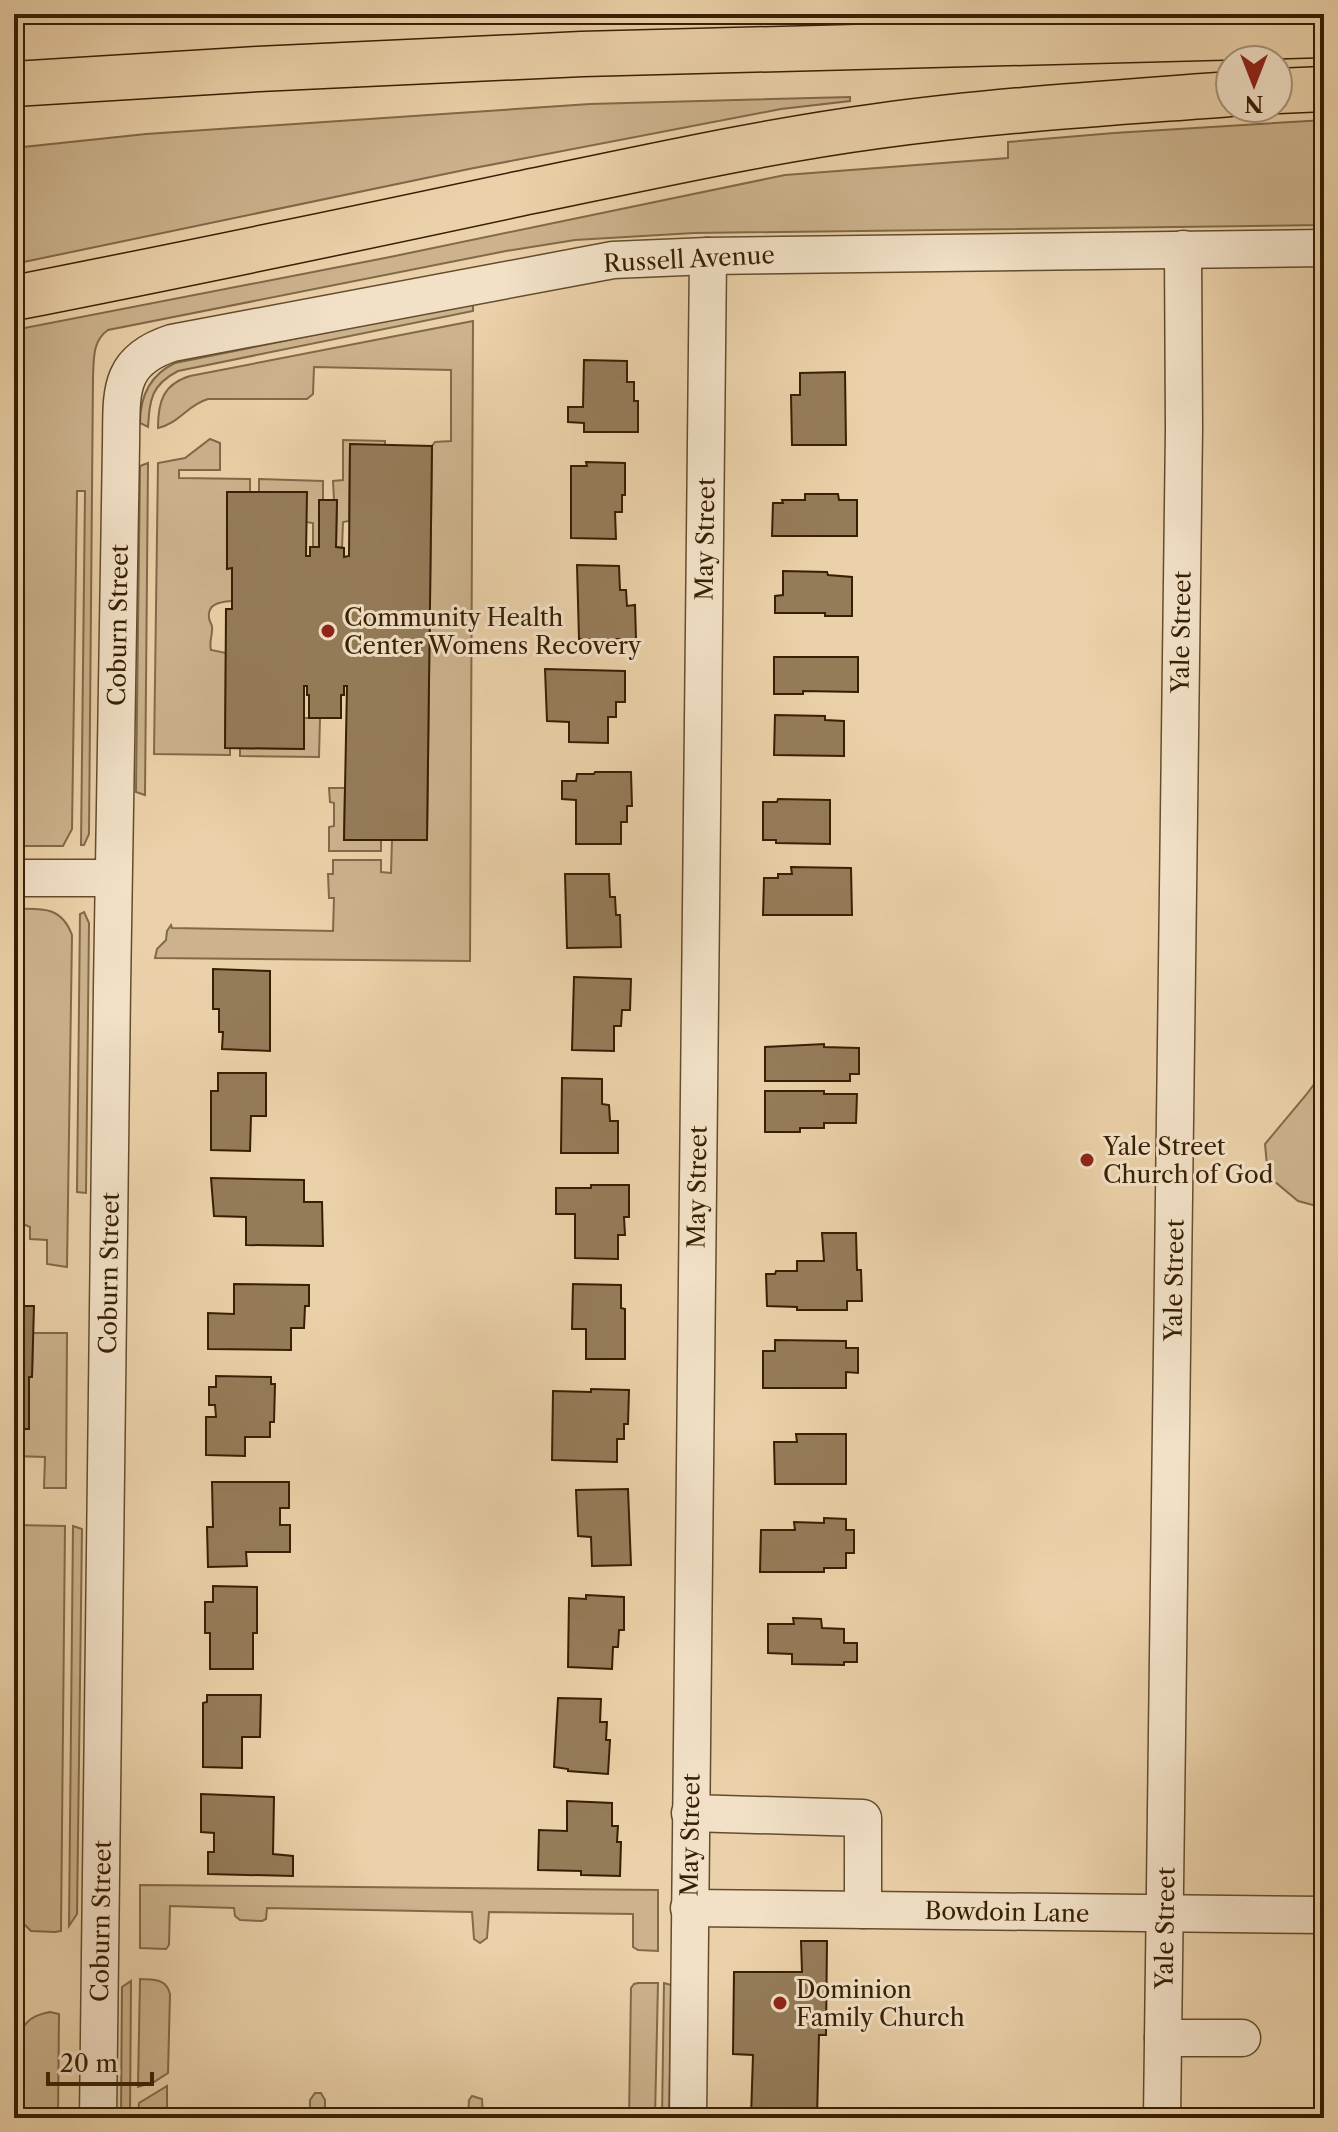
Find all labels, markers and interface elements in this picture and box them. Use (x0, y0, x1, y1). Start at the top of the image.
north arrow (1214, 44, 1294, 124)
text: N (1244, 90, 1264, 117)
street label: Russell Avenue (603, 240, 775, 278)
street label: May Street (689, 477, 721, 601)
street label: Coburn Street (102, 543, 134, 706)
street label: Yale Street (1165, 570, 1197, 694)
place label: Community Health Center Womens Recovery (344, 603, 642, 660)
marker: Community Health Center Womens Recovery (319, 622, 337, 640)
street label: May Street (681, 1125, 713, 1249)
place label: Yale Street Church of God (1102, 1132, 1274, 1189)
marker: Yale Street Church of God (1078, 1151, 1096, 1169)
street label: Coburn Street (93, 1191, 125, 1354)
street label: Yale Street (1158, 1218, 1190, 1342)
street label: May Street (674, 1773, 706, 1897)
street label: Coburn Street (85, 1839, 117, 2002)
street label: Yale Street (1149, 1866, 1181, 1990)
street label: Bowdoin Lane (924, 1896, 1090, 1928)
place label: Dominion Family Church (796, 1975, 965, 2032)
marker: Dominion Family Church (771, 1994, 789, 2012)
scale bar (48, 2036, 152, 2086)
text: 20 m (60, 2049, 118, 2078)

